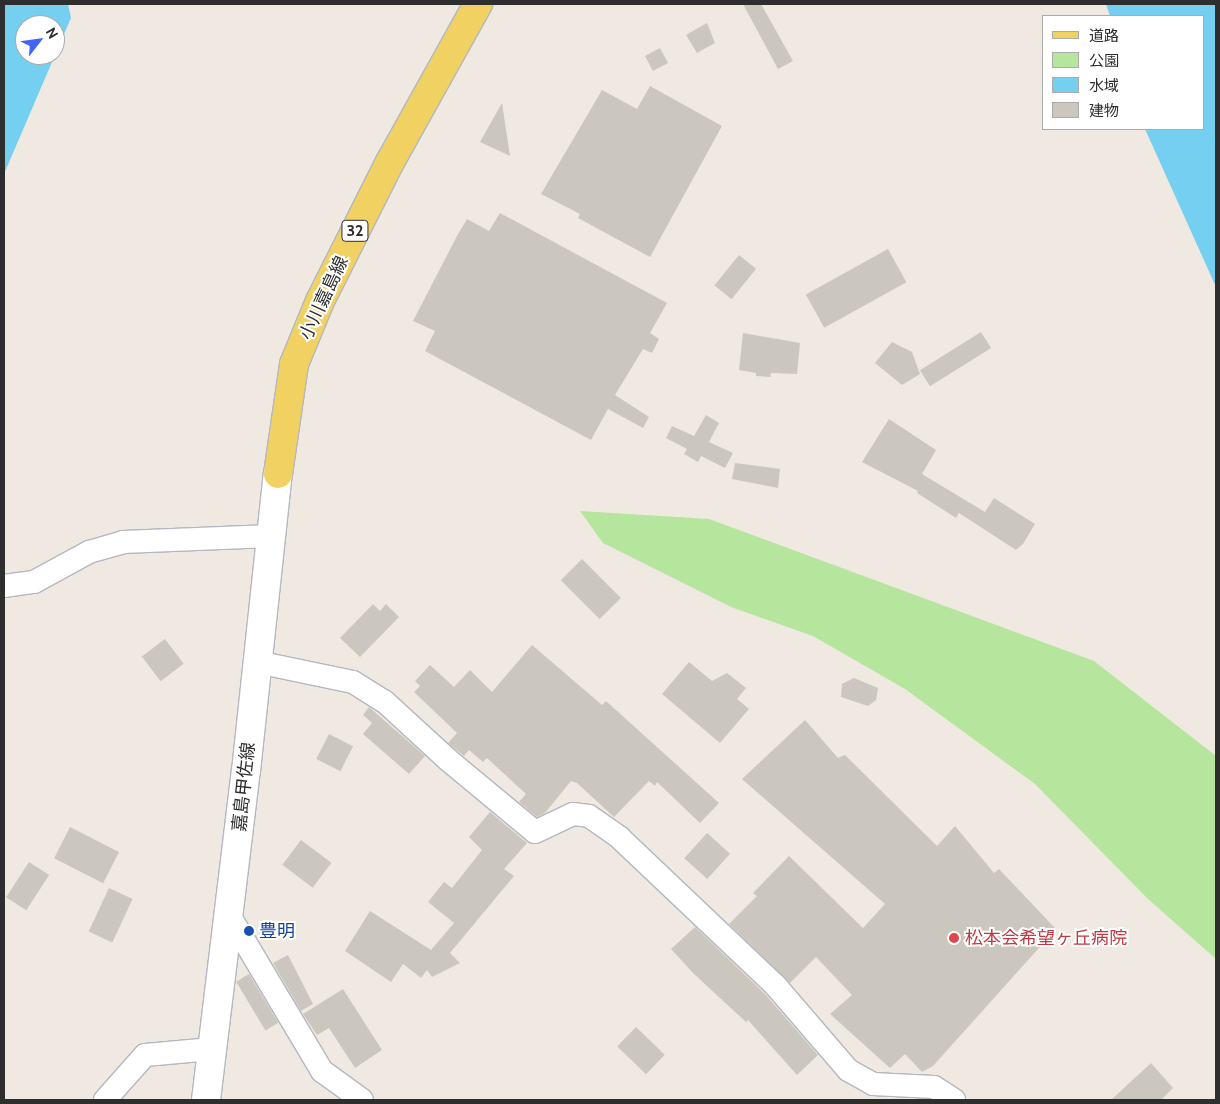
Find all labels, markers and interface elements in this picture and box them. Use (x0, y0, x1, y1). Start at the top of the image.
north arrow (15, 15, 65, 65)
legend (1042, 15, 1205, 130)
text: N (42, 24, 62, 42)
text: 道路 (1089, 27, 1119, 45)
text: 公園 (1089, 52, 1119, 70)
text: 水域 (1089, 77, 1119, 95)
text: 建物 (1089, 102, 1119, 120)
road number: 32 (341, 218, 369, 245)
street label: 小川嘉島線 (295, 253, 353, 343)
street label: 嘉島甲佐線 (229, 741, 259, 833)
place label: 豊明 (259, 920, 295, 942)
marker: 豊明 (243, 925, 255, 937)
place label: 松本会希望ヶ丘病院 (965, 927, 1127, 949)
marker: 松本会希望ヶ丘病院 (947, 931, 961, 945)

